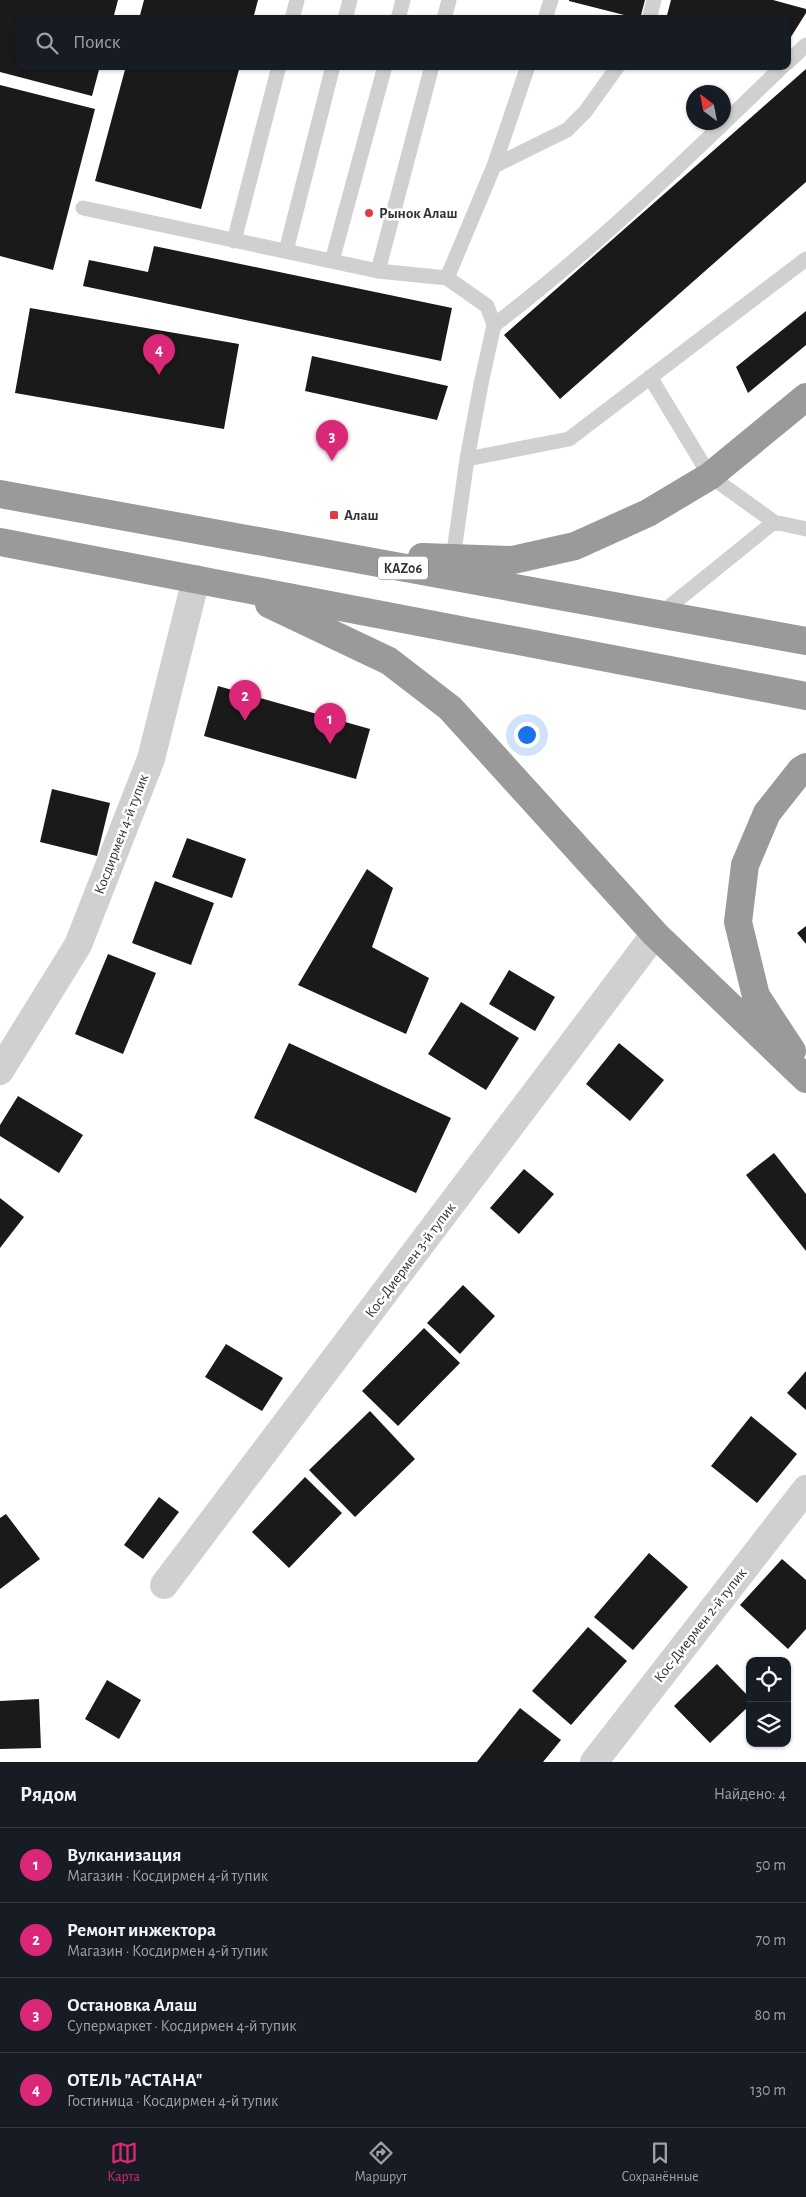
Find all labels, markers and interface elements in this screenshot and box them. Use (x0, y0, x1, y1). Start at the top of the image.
search box (15, 15, 791, 70)
icon: search (33, 29, 61, 57)
text: Поиск (73, 33, 120, 52)
north arrow (686, 85, 731, 130)
place label: Рынок Алаш (379, 206, 457, 221)
marker: Рынок Алаш (363, 207, 375, 219)
pin: 4 (143, 334, 175, 375)
pin: 3 (316, 420, 348, 461)
place label: Алаш (344, 508, 379, 523)
marker: Алаш (328, 509, 340, 521)
road number: KАZ06 (378, 556, 428, 580)
pin: 2 (229, 680, 261, 721)
pin: 1 (314, 703, 346, 744)
your location (514, 722, 540, 748)
street label: Косдирмен 4-й тупик (92, 772, 151, 896)
street label: Кос-Диермен 3-й тупик (362, 1200, 459, 1321)
street label: Кос-Диермен 2-й тупик (651, 1565, 750, 1685)
map controls (746, 1657, 791, 1747)
button: locate (746, 1657, 791, 1702)
button: layers (746, 1702, 791, 1747)
text: Рядом (20, 1784, 77, 1805)
text: Найдено: 4 (714, 1786, 786, 1802)
text: Вулканизация (67, 1846, 182, 1865)
text: 1 (33, 1857, 39, 1873)
text: 50 m (755, 1857, 786, 1873)
text: Магазин · Косдирмен 4-й тупик (67, 1868, 268, 1884)
text: Ремонт инжектора (67, 1921, 216, 1940)
text: 2 (32, 1932, 40, 1948)
text: 70 m (755, 1932, 786, 1948)
text: Магазин · Косдирмен 4-й тупик (67, 1943, 268, 1959)
text: Остановка Алаш (67, 1996, 197, 2015)
text: 3 (33, 2007, 39, 2023)
text: 80 m (755, 2007, 786, 2023)
text: Супермаркет · Косдирмен 4-й тупик (67, 2018, 297, 2034)
text: ОТЕЛЬ "АСТАНА" (67, 2071, 203, 2090)
text: 4 (32, 2082, 40, 2098)
text: 130 m (750, 2082, 786, 2098)
text: Гостиница · Косдирмен 4-й тупик (67, 2093, 278, 2109)
tab: Карта (107, 2139, 140, 2186)
tab: Маршрут (354, 2139, 407, 2186)
tab: Сохранённые (621, 2139, 699, 2186)

